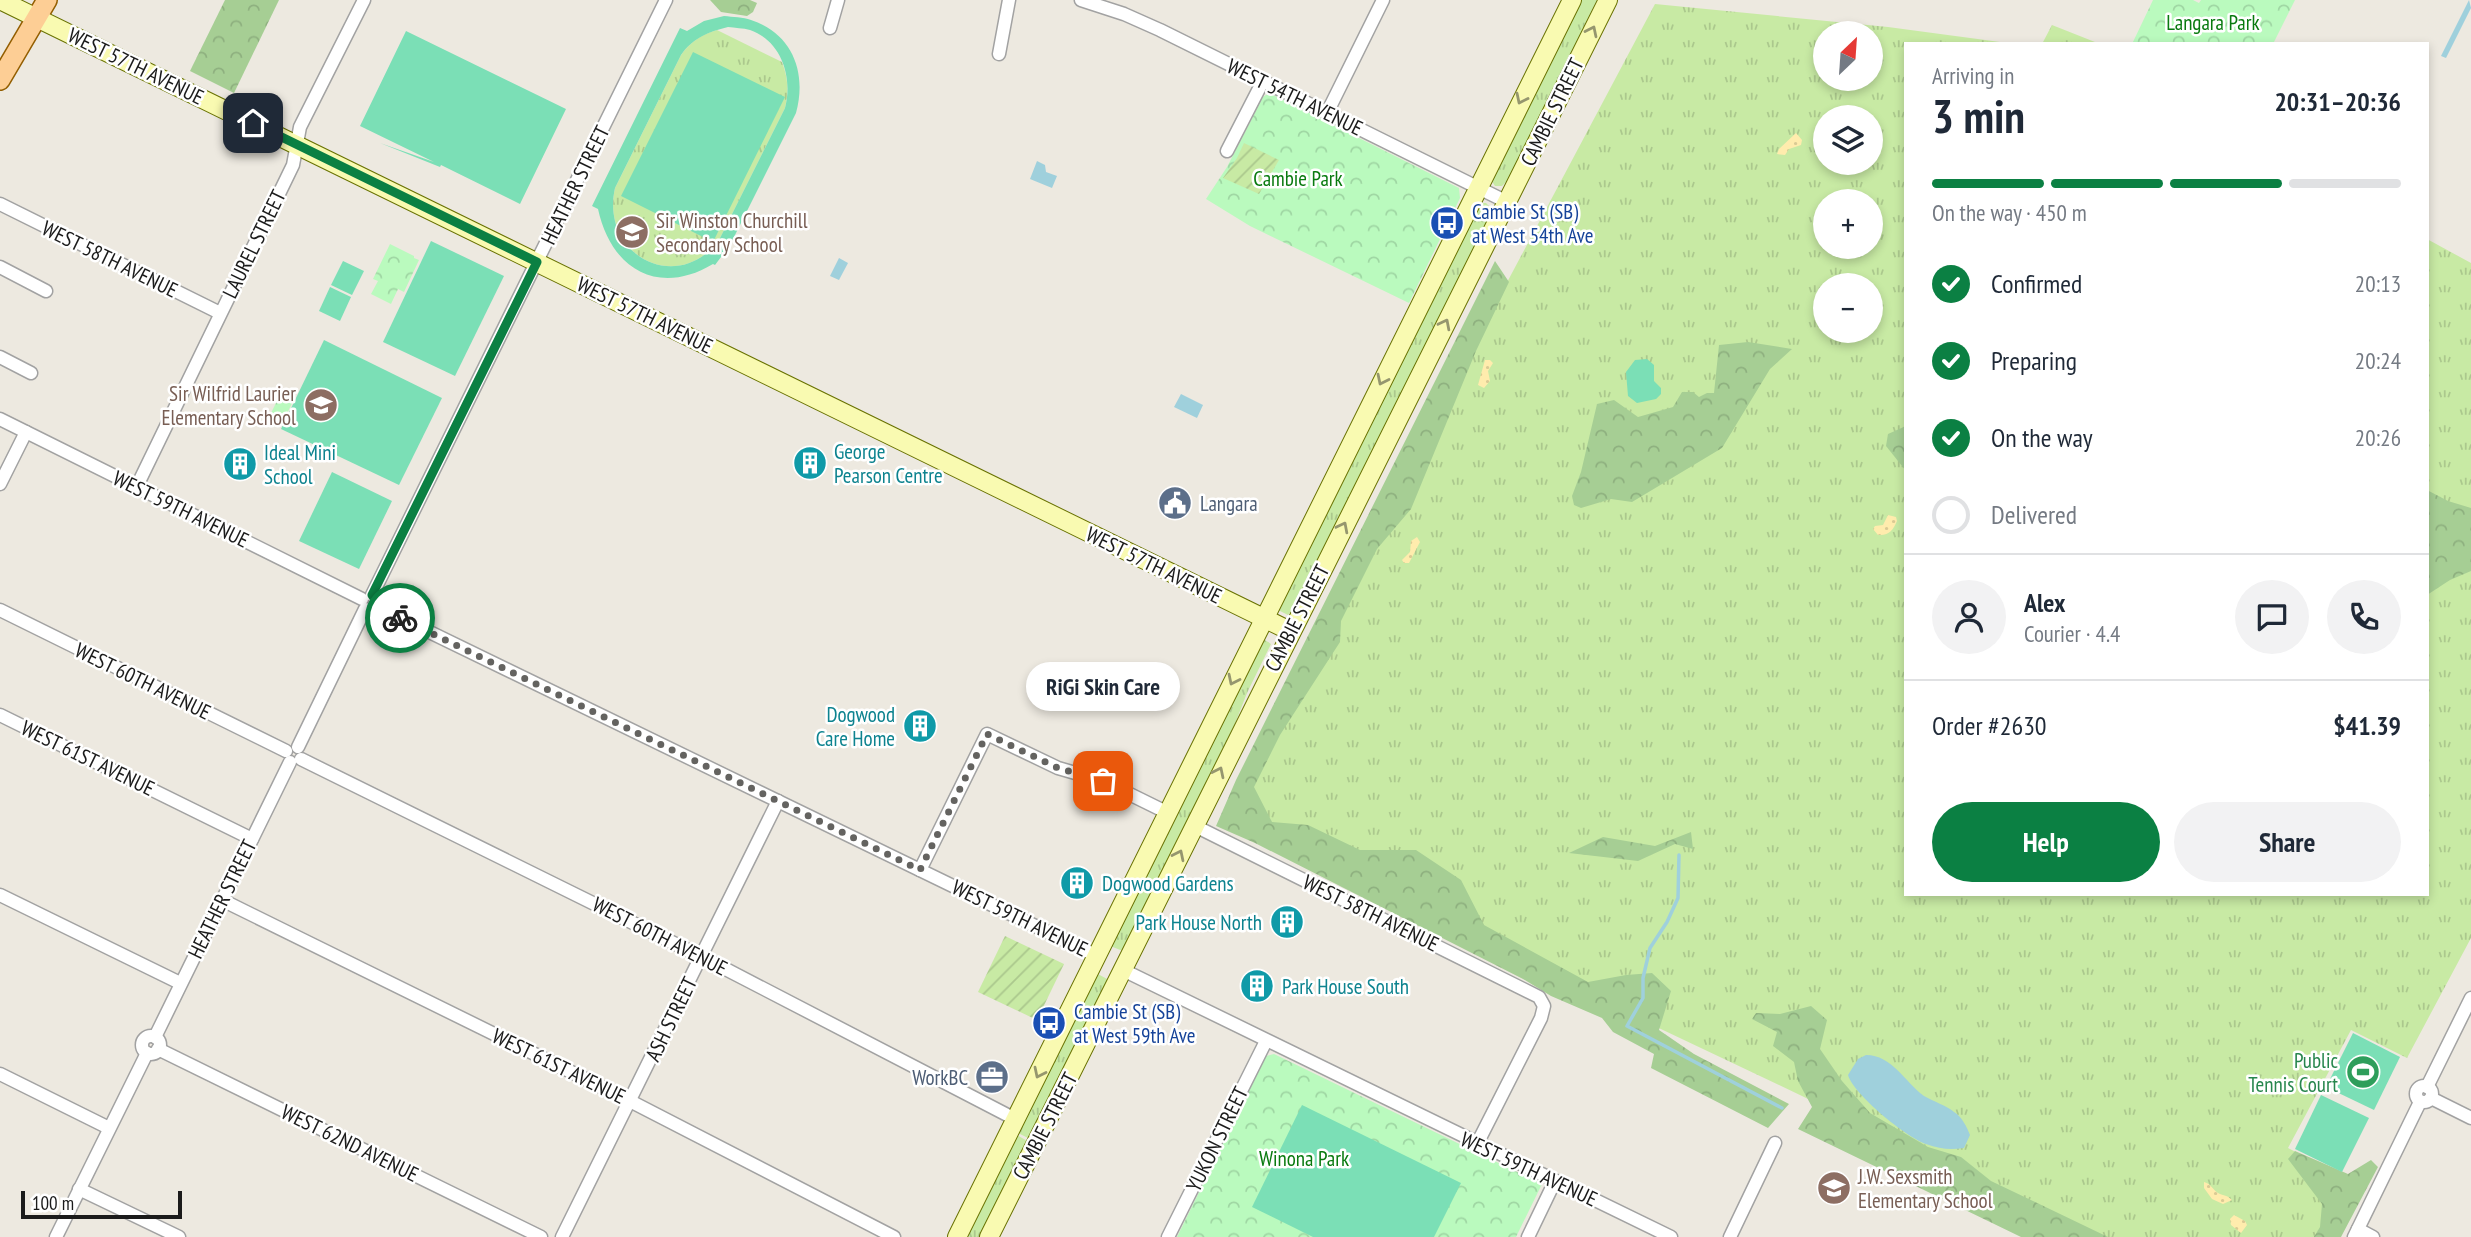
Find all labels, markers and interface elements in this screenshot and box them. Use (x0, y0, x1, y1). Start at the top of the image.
park label: Langara Park (2166, 9, 2260, 36)
street label: WEST 57TH AVENUE (64, 21, 208, 111)
north arrow (1813, 21, 1883, 91)
map controls (1813, 21, 1883, 343)
one-way arrow (1584, 26, 1598, 38)
street label: WEST 54TH AVENUE (1223, 52, 1367, 142)
street label: CAMBIE STREET (1514, 53, 1590, 170)
text: Arriving in (1932, 61, 2014, 90)
text: 20:31–20:36 (2274, 85, 2401, 118)
text: 3 min (1932, 86, 2025, 146)
one-way arrow (1515, 92, 1529, 104)
pin (223, 93, 283, 153)
icon: home (234, 104, 272, 142)
button: layers (1813, 105, 1883, 175)
street label: HEATHER STREET (535, 121, 616, 249)
park label: Cambie Park (1253, 165, 1343, 192)
street label: LAUREL STREET (216, 185, 292, 303)
button: + (1813, 189, 1883, 259)
place label: Cambie St (SB) at West 54th Ave (1472, 198, 1594, 249)
text: On the way · 450 m (1932, 198, 2087, 227)
bus stop icon: Cambie St (SB) at West 54th Ave (1428, 204, 1466, 242)
place label: Sir Winston Churchill Secondary School (656, 207, 808, 258)
school or university icon: Sir Winston Churchill Secondary School (613, 213, 651, 251)
street label: WEST 58TH AVENUE (38, 214, 182, 304)
icon: check (1932, 265, 1970, 303)
text: Confirmed (1991, 267, 2082, 300)
text: 20:13 (2355, 269, 2401, 298)
street label: WEST 57TH AVENUE (573, 270, 717, 360)
button: − (1813, 273, 1883, 343)
one-way arrow (1437, 319, 1451, 331)
icon: check (1932, 342, 1970, 380)
text: Preparing (1991, 344, 2077, 377)
text: 20:24 (2355, 346, 2401, 375)
one-way arrow (1376, 373, 1390, 385)
place label: Sir Wilfrid Laurier Elementary School (161, 380, 296, 431)
school or university icon: Sir Wilfrid Laurier Elementary School (302, 386, 340, 424)
icon: check (1932, 419, 1970, 457)
text: On the way (1991, 421, 2093, 454)
text: 20:26 (2355, 423, 2401, 452)
place label: George Pearson Centre (834, 438, 943, 489)
place label: Ideal Mini School (264, 439, 336, 490)
building icon: George Pearson Centre (791, 444, 829, 482)
building icon: Ideal Mini School (221, 445, 259, 483)
street label: WEST 59TH AVENUE (109, 464, 253, 554)
public building icon: Langara (1156, 484, 1194, 522)
place label: Langara (1200, 490, 1258, 517)
text: Delivered (1991, 498, 2077, 531)
street label: WEST 57TH AVENUE (1082, 520, 1226, 610)
one-way arrow (1334, 522, 1348, 534)
street label: CAMBIE STREET (1259, 559, 1336, 676)
button: person (1932, 580, 2006, 654)
button: chat (2235, 580, 2309, 654)
button: phone (2327, 580, 2401, 654)
courier (365, 583, 435, 653)
text: Alex (2024, 586, 2065, 619)
icon: bike (381, 599, 419, 637)
text: Courier · 4.4 (2024, 619, 2120, 648)
street label: WEST 60TH AVENUE (71, 636, 215, 726)
callout: RiGi Skin Care (1026, 662, 1180, 711)
text: RiGi Skin Care (1046, 672, 1160, 701)
one-way arrow (1228, 673, 1242, 685)
place label: Dogwood Care Home (816, 701, 895, 752)
building icon: Dogwood Care Home (901, 707, 939, 745)
text: Order #2630 (1932, 709, 2047, 742)
text: $41.39 (2333, 709, 2401, 742)
street label: WEST 61ST AVENUE (17, 714, 159, 802)
pin (1073, 751, 1133, 811)
icon: bag (1084, 762, 1122, 800)
one-way arrow (1211, 767, 1225, 779)
button: Help (1932, 802, 2160, 882)
button: Share (2174, 802, 2401, 882)
street label: HEATHER STREET (182, 835, 263, 963)
one-way arrow (1170, 850, 1184, 862)
building icon: Dogwood Gardens (1058, 864, 1096, 902)
street label: WEST 58TH AVENUE (1299, 868, 1443, 958)
place label: Dogwood Gardens (1102, 870, 1234, 897)
street label: WEST 59TH AVENUE (948, 873, 1092, 963)
street label: WEST 60TH AVENUE (588, 890, 732, 982)
building icon: Park House North (1268, 903, 1306, 941)
place label: Park House North (1136, 909, 1262, 936)
building icon: Park House South (1238, 967, 1276, 1005)
street label: ASH STREET (639, 972, 703, 1066)
place label: Park House South (1282, 973, 1409, 1000)
place label: Cambie St (SB) at West 59th Ave (1074, 998, 1196, 1049)
bus stop icon: Cambie St (SB) at West 59th Ave (1030, 1004, 1068, 1042)
street label: WEST 61ST AVENUE (488, 1022, 630, 1110)
place label: Public Tennis Court (2248, 1047, 2339, 1098)
sports icon: Public Tennis Court (2344, 1053, 2382, 1091)
office icon: WorkBC (973, 1058, 1011, 1096)
place label: WorkBC (912, 1064, 968, 1091)
one-way arrow (1033, 1066, 1047, 1078)
street label: CAMBIE STREET (1007, 1067, 1084, 1184)
street label: YUKON STREET (1180, 1081, 1254, 1196)
street label: WEST 62ND AVENUE (277, 1098, 423, 1188)
street label: WEST 59TH AVENUE (1456, 1126, 1602, 1212)
park label: Winona Park (1259, 1145, 1349, 1172)
place label: J.W. Sexsmith Elementary School (1857, 1163, 1993, 1214)
school or university icon: J.W. Sexsmith Elementary School (1815, 1169, 1853, 1207)
scale bar (21, 1188, 182, 1220)
text: 100 m (32, 1191, 74, 1215)

